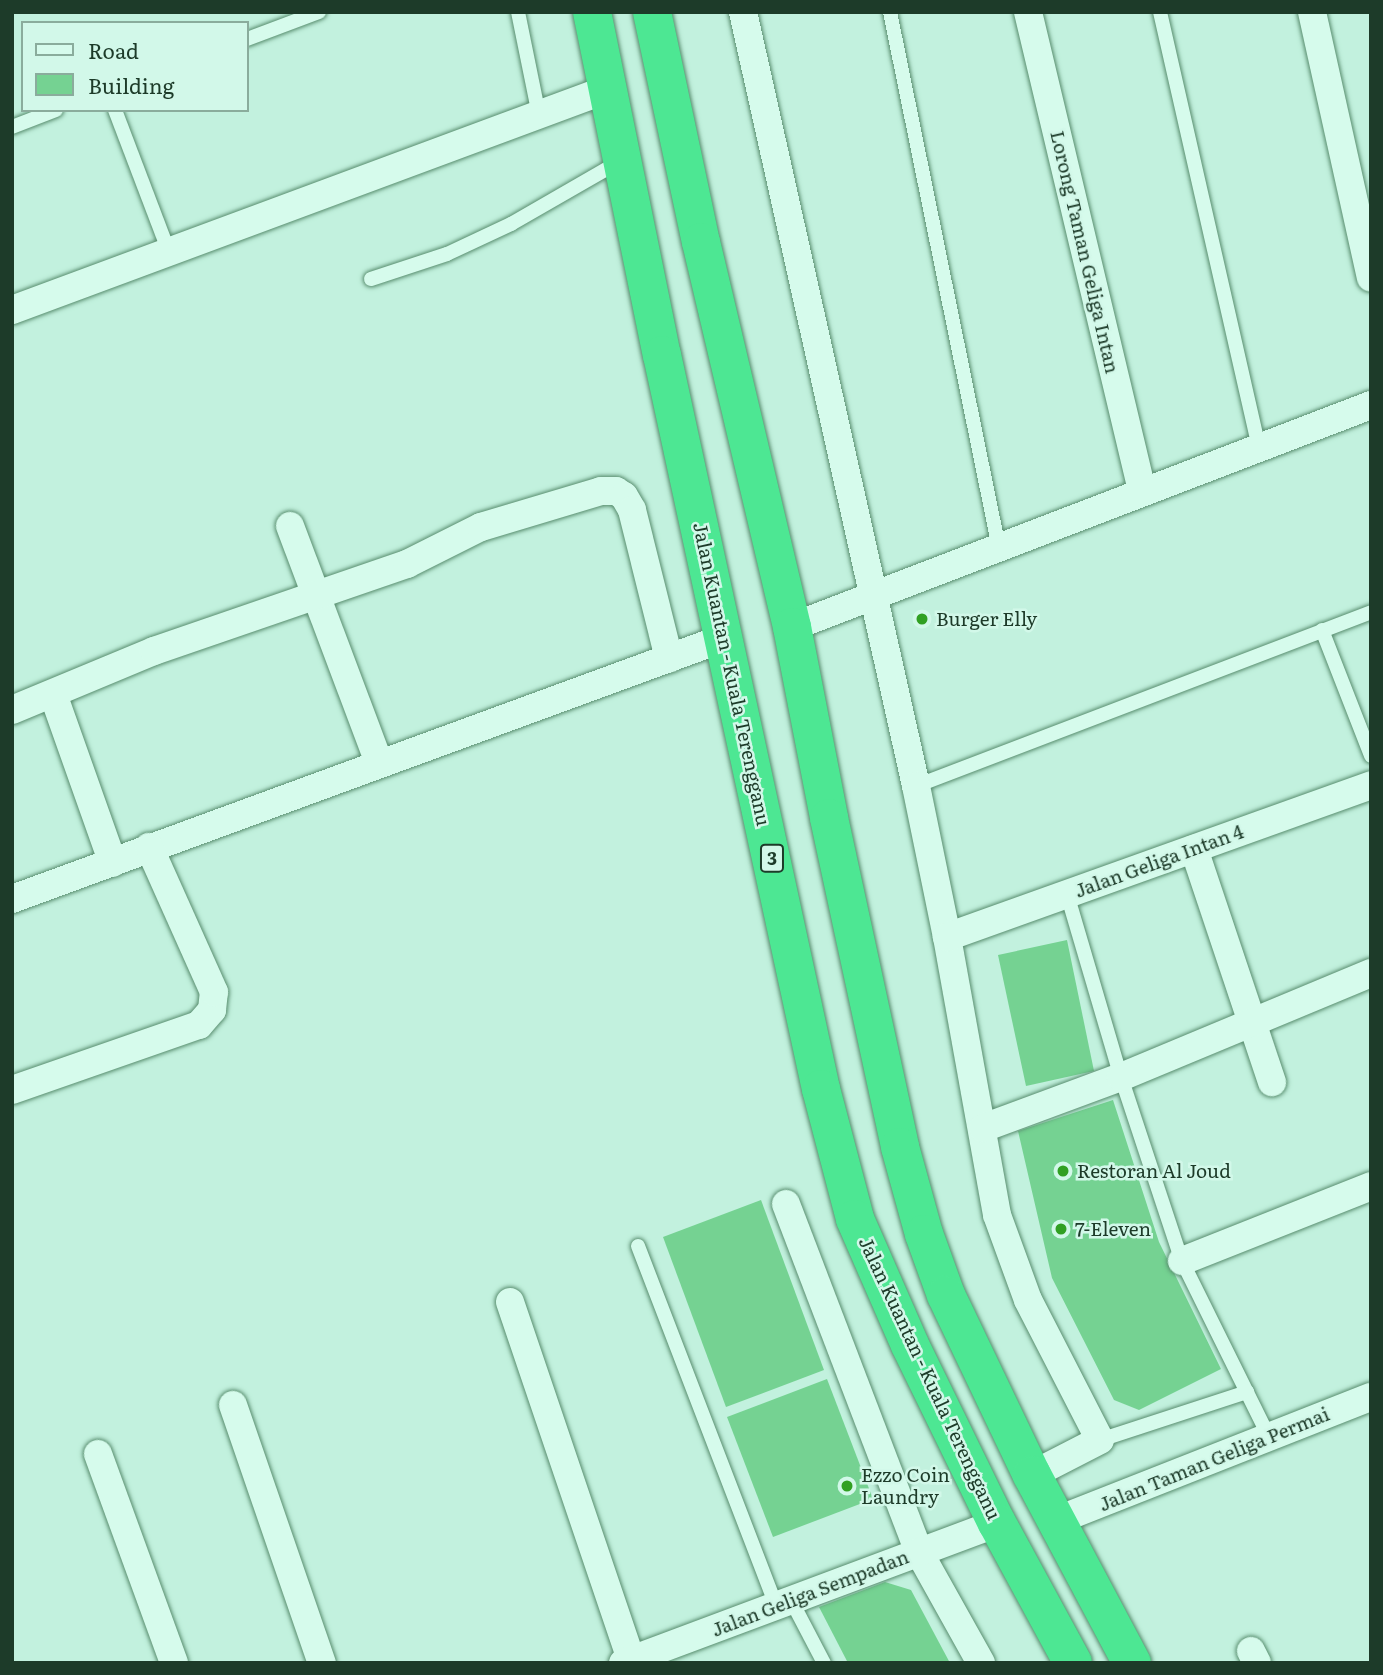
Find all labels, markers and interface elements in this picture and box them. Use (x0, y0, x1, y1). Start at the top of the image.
legend (21, 21, 248, 112)
text: Road (88, 34, 139, 65)
text: Building (88, 69, 174, 100)
street label: Lorong Taman Geliga Intan (1046, 128, 1124, 376)
street label: Jalan Kuantan - Kuala Terengganu (689, 520, 775, 828)
place label: Burger Elly (936, 608, 1037, 630)
marker: Burger Elly (914, 611, 930, 627)
street label: Jalan Geliga Intan 4 (1071, 820, 1247, 902)
road number: 3 (760, 844, 784, 872)
place label: Restoran Al Joud (1077, 1160, 1231, 1182)
marker: Restoran Al Joud (1055, 1163, 1071, 1179)
place label: 7-Eleven (1075, 1218, 1151, 1240)
marker: 7-Eleven (1053, 1221, 1069, 1237)
street label: Jalan Kuantan - Kuala Terengganu (854, 1233, 1006, 1523)
street label: Jalan Taman Geliga Permai (1095, 1402, 1333, 1516)
place label: Ezzo Coin Laundry (861, 1464, 950, 1508)
marker: Ezzo Coin Laundry (839, 1478, 855, 1494)
street label: Jalan Geliga Sempadan (708, 1545, 912, 1641)

